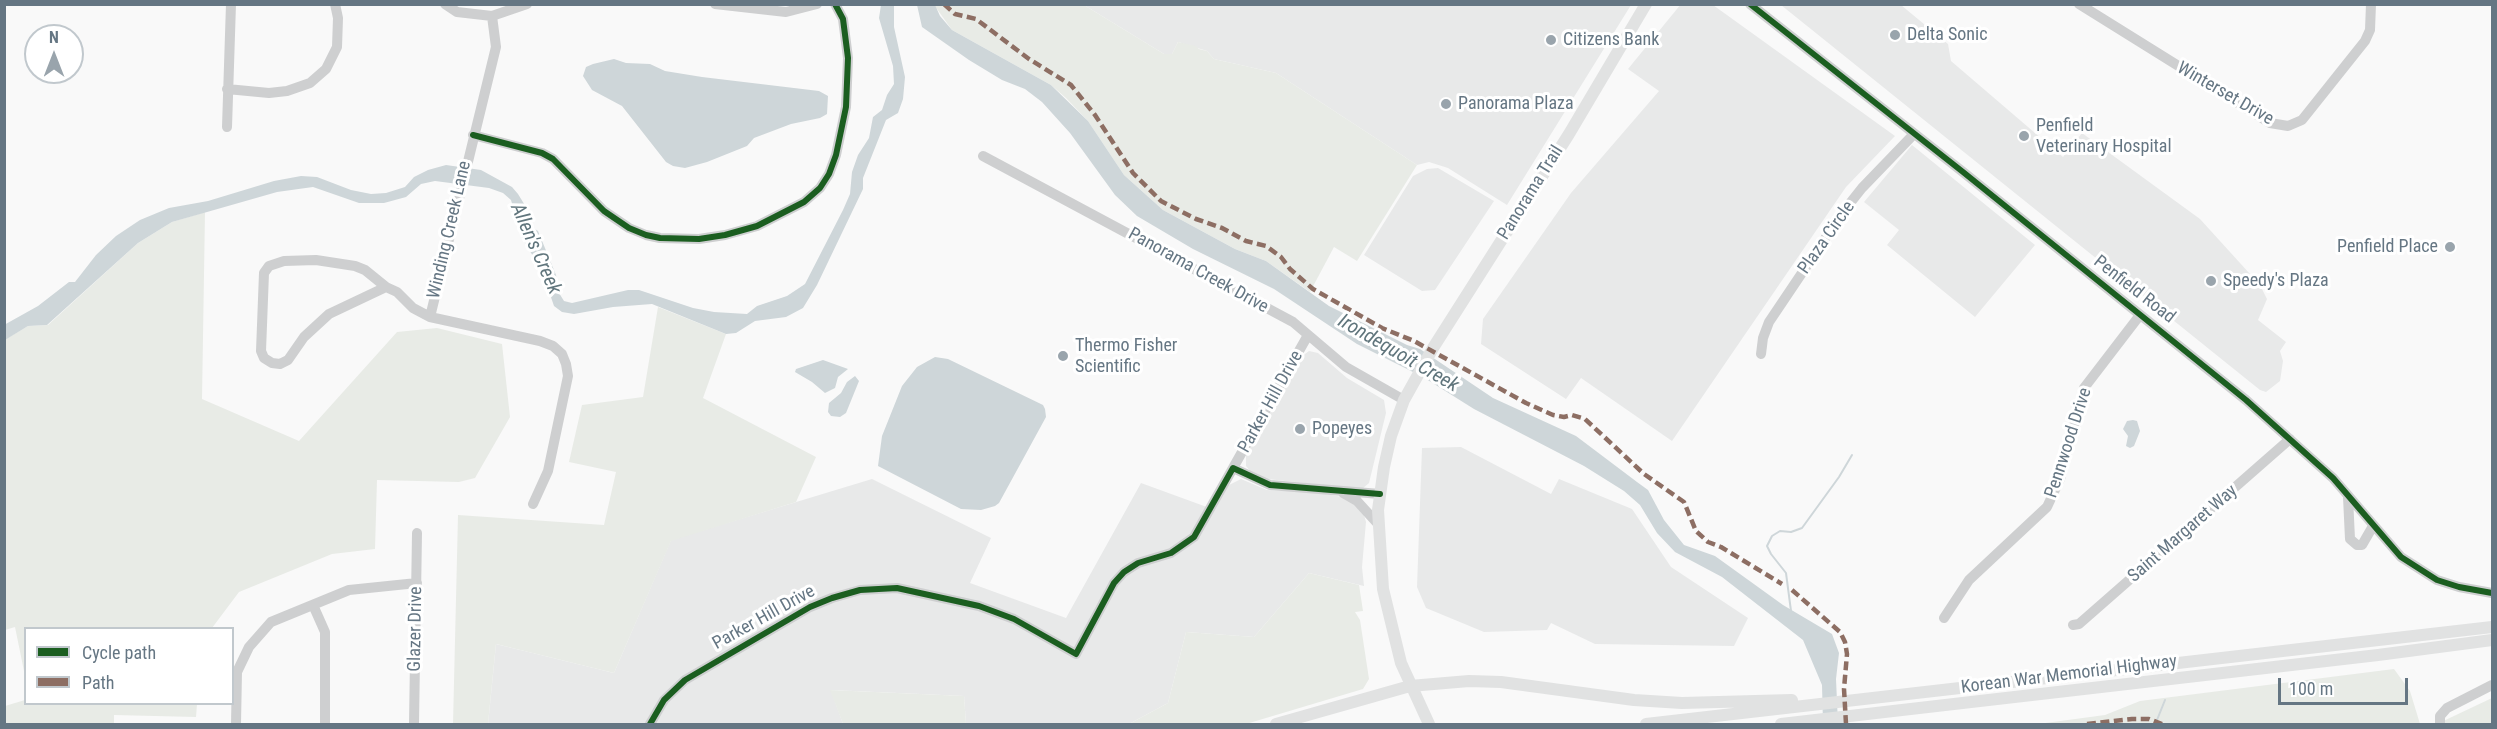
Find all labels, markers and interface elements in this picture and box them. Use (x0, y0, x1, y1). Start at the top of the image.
north arrow (24, 24, 84, 84)
place label: Delta Sonic (1907, 24, 1987, 46)
text: N (49, 28, 59, 47)
marker: Delta Sonic (1888, 28, 1902, 42)
place label: Citizens Bank (1563, 29, 1659, 51)
marker: Citizens Bank (1544, 33, 1558, 47)
street label: Winterset Drive (2173, 58, 2277, 130)
place label: Panorama Plaza (1458, 93, 1574, 115)
marker: Panorama Plaza (1439, 97, 1453, 111)
place label: Penfield Veterinary Hospital (2036, 115, 2172, 158)
marker: Penfield Veterinary Hospital (2017, 129, 2031, 143)
street label: Panorama Trail (1493, 142, 1569, 244)
street label: Winding Creek Lane (424, 159, 476, 301)
street label: Plaza Circle (1794, 197, 1860, 279)
water label: Allen's Creek (504, 200, 566, 298)
street label: Panorama Creek Drive (1124, 224, 1272, 318)
place label: Penfield Place (2337, 236, 2438, 258)
marker: Penfield Place (2443, 240, 2457, 254)
street label: Penfield Road (2089, 251, 2179, 329)
place label: Speedy's Plaza (2223, 270, 2329, 292)
marker: Speedy's Plaza (2204, 274, 2218, 288)
water label: Irondequoit Creek (1333, 310, 1463, 398)
place label: Thermo Fisher Scientific (1075, 335, 1177, 378)
street label: Parker Hill Drive (1234, 347, 1308, 457)
marker: Thermo Fisher Scientific (1056, 349, 1070, 363)
street label: Pennwood Drive (2041, 385, 2097, 501)
place label: Popeyes (1312, 418, 1372, 440)
marker: Popeyes (1293, 422, 1307, 436)
street label: Saint Margaret Way (2124, 481, 2242, 587)
street label: Parker Hill Drive (709, 581, 819, 655)
street label: Glazer Drive (404, 586, 428, 672)
legend (24, 627, 234, 705)
text: Cycle path (82, 642, 156, 663)
street label: Korean War Memorial Highway (1960, 651, 2178, 699)
scale bar (2281, 666, 2412, 704)
text: Path (82, 672, 115, 693)
text: 100 m (2289, 678, 2333, 699)

